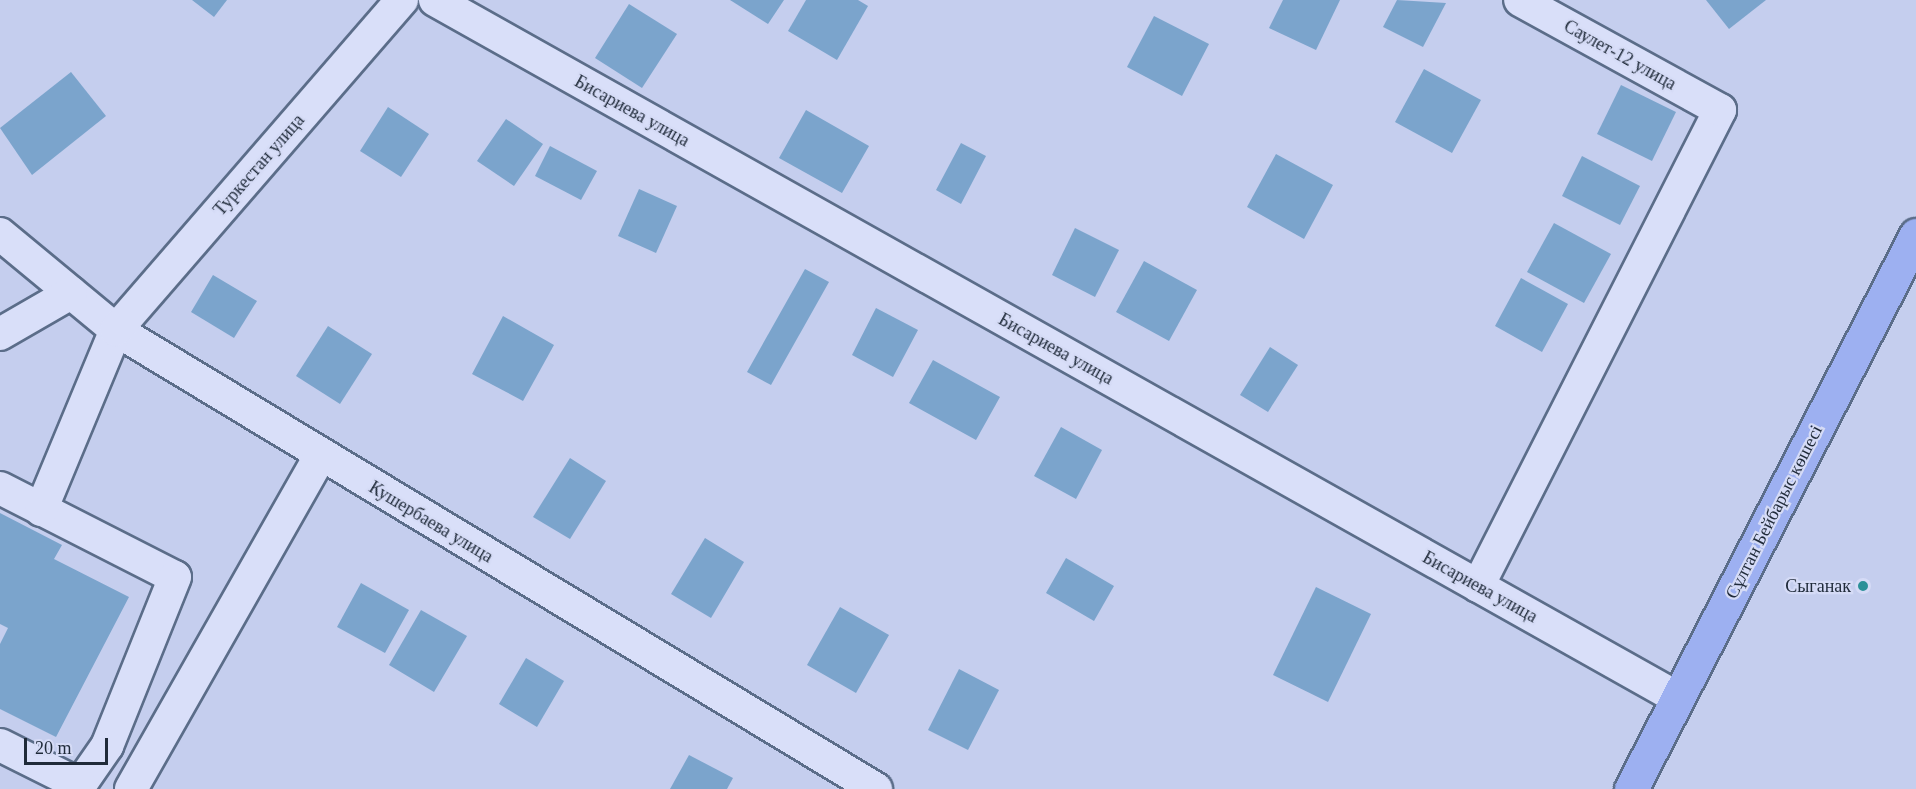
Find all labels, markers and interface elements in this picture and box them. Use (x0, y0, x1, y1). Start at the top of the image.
street label: Саулет-12 улица (1560, 15, 1680, 95)
street label: Бисариева улица (571, 71, 693, 151)
street label: Туркестан улица (209, 110, 309, 220)
street label: Бисариева улица (995, 309, 1117, 389)
street label: Сұлтан Бейбарыс көшесі (1721, 422, 1827, 602)
street label: Кушербаева улица (365, 476, 497, 568)
street label: Бисариева улица (1419, 547, 1541, 627)
place label: Сыганак (1785, 575, 1851, 597)
marker: Сыганак (1856, 579, 1870, 593)
scale bar (27, 726, 111, 764)
text: 20 m (35, 738, 72, 758)

